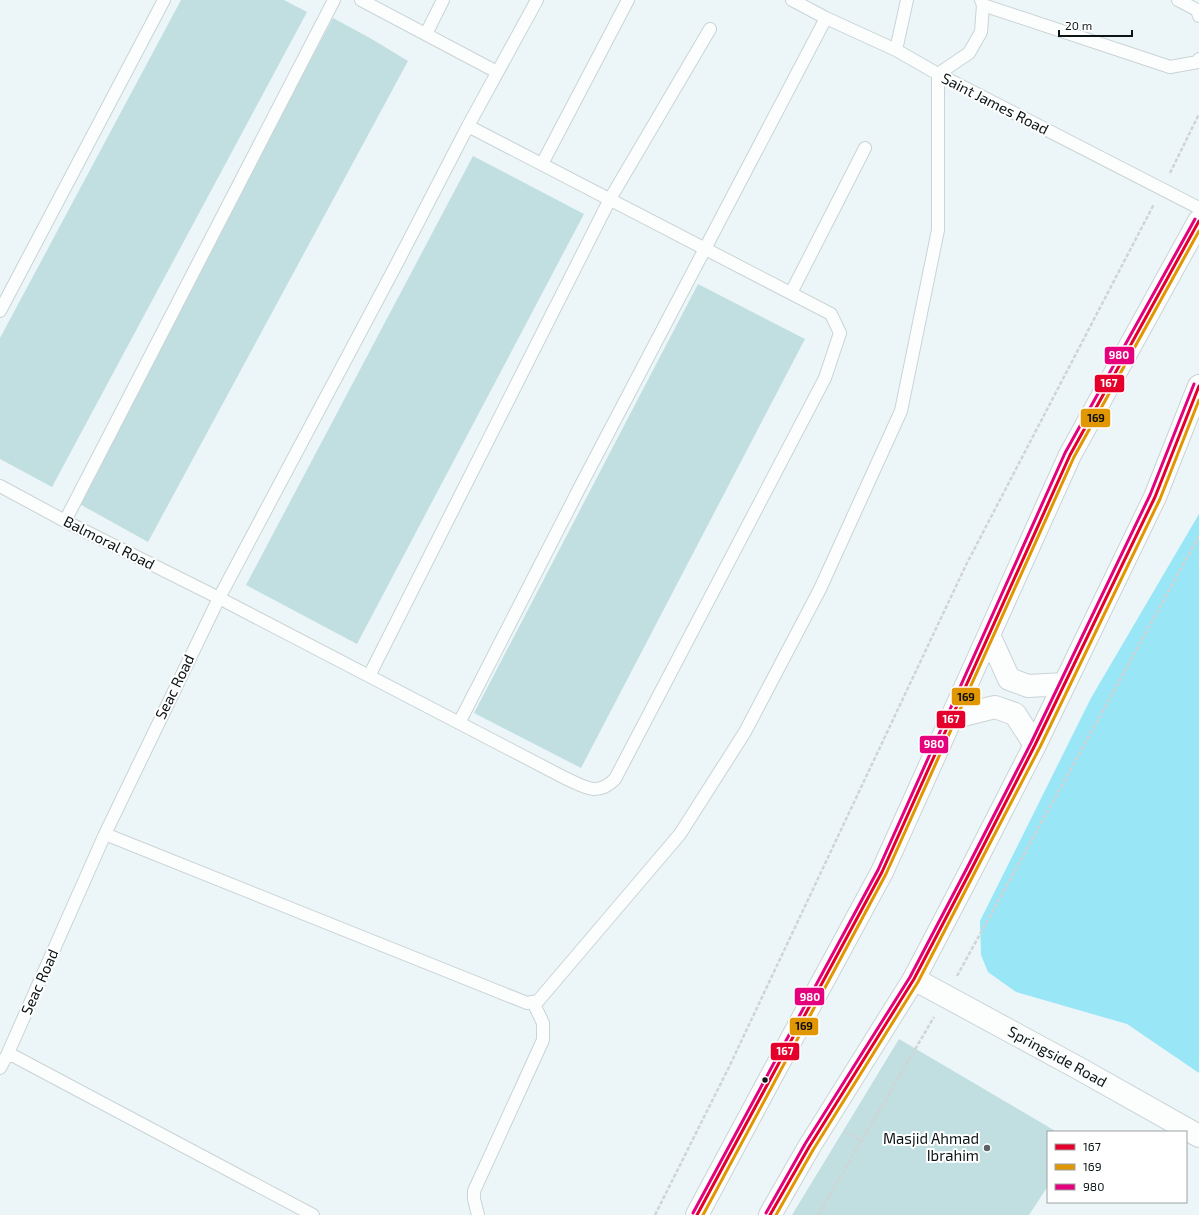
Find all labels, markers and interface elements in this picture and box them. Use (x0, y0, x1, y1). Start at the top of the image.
scale bar (1059, 12, 1132, 38)
text: 20 m (1065, 18, 1092, 32)
street label: Saint James Road (939, 68, 1052, 138)
line badge: 980 (1104, 346, 1135, 365)
text: 980 (1109, 348, 1129, 361)
line badge: 167 (1094, 374, 1125, 393)
text: 167 (1100, 376, 1118, 389)
line badge: 169 (1080, 408, 1111, 428)
text: 169 (1087, 411, 1105, 424)
street label: Balmoral Road (61, 511, 158, 573)
street label: Seac Road (151, 651, 198, 722)
line badge: 169 (951, 687, 981, 706)
text: 169 (957, 690, 975, 703)
line badge: 167 (936, 710, 966, 729)
text: 167 (942, 712, 960, 725)
line badge: 980 (919, 735, 949, 754)
text: 980 (924, 737, 944, 750)
street label: Seac Road (17, 946, 62, 1017)
line badge: 980 (794, 987, 825, 1006)
text: 980 (800, 990, 820, 1003)
line badge: 169 (789, 1017, 819, 1036)
text: 169 (795, 1019, 813, 1032)
street label: Springside Road (1005, 1022, 1110, 1090)
line badge: 167 (770, 1042, 800, 1061)
text: 167 (776, 1044, 794, 1057)
unlabelled marker (760, 1075, 770, 1085)
place label: Masjid Ahmad Ibrahim (883, 1129, 979, 1164)
legend (1047, 1131, 1187, 1203)
text: 167 (1083, 1139, 1101, 1153)
marker: Masjid Ahmad Ibrahim (982, 1143, 992, 1153)
text: 169 (1083, 1159, 1102, 1173)
text: 980 (1083, 1179, 1104, 1193)

